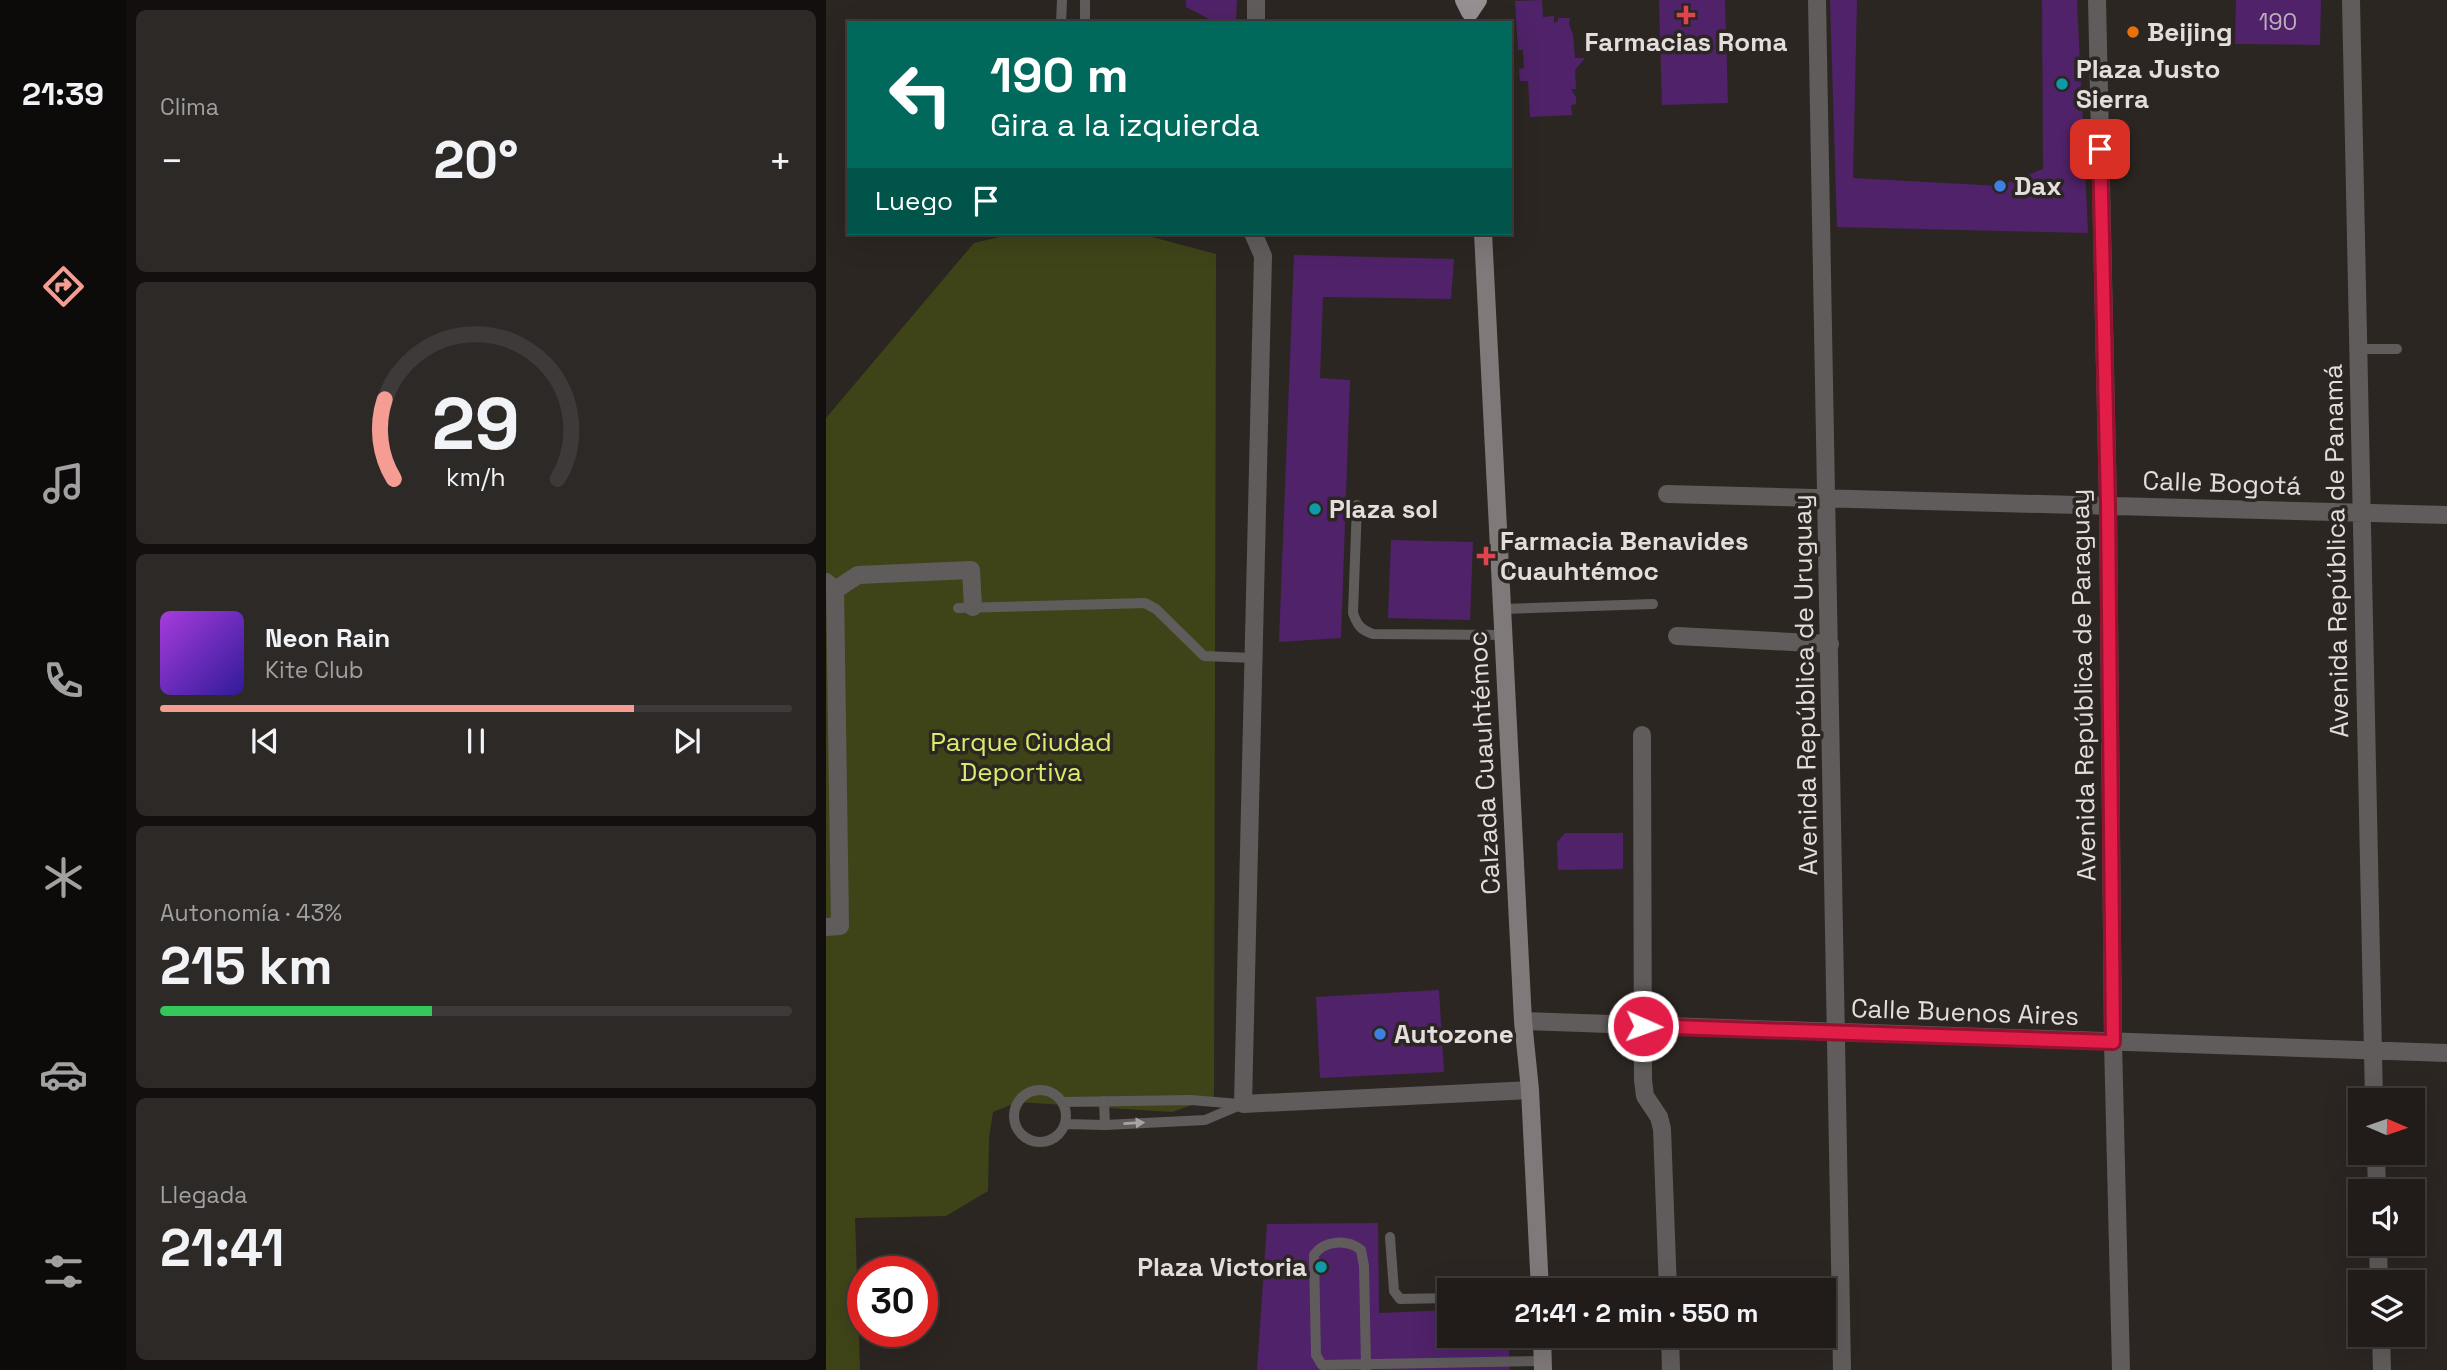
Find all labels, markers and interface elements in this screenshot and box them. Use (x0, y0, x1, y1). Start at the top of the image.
marker: Farmacias Roma (1678, 7, 1694, 23)
house number: 190 (2259, 7, 2297, 37)
place label: Beijing (2147, 15, 2233, 49)
marker: Beijing (2125, 24, 2141, 40)
place label: Farmacias Roma (1585, 25, 1787, 59)
text: 190 m (990, 44, 1128, 106)
icon: left (875, 49, 966, 140)
place label: Plaza Justo Sierra (2076, 52, 2220, 116)
text: 21:39 (22, 74, 104, 114)
marker: Plaza Justo Sierra (2054, 76, 2070, 92)
text: Clima (160, 92, 219, 122)
text: Gira a la izquierda (990, 105, 1260, 145)
pin (2070, 119, 2130, 179)
text: 20° (433, 127, 519, 193)
icon: arrive (2081, 130, 2119, 168)
text: − (160, 137, 184, 185)
text: + (768, 137, 792, 185)
place label: Dax (2014, 169, 2062, 203)
marker: Dax (1992, 178, 2008, 194)
icon: arrive (967, 182, 1005, 220)
text: Luego (875, 184, 953, 218)
icon: directions (39, 262, 88, 311)
street label: Avenida República de Panamá (2316, 364, 2356, 738)
text: 29 (432, 377, 520, 470)
icon: music (39, 459, 88, 508)
text: km/h (446, 461, 506, 493)
street label: Calle Bogotá (2142, 463, 2302, 503)
street label: Avenida República de Paraguay (2063, 488, 2103, 882)
place label: Plaza sol (1329, 492, 1438, 526)
street label: Avenida República de Uruguay (1785, 494, 1825, 876)
marker: Plaza sol (1307, 501, 1323, 517)
place label: Farmacia Benavides Cuauhtémoc (1500, 524, 1749, 588)
marker: Farmacia Benavides Cuauhtémoc (1478, 548, 1494, 564)
text: Neon Rain (265, 621, 390, 655)
street label: Calzada Cuauhtémoc (1460, 630, 1508, 896)
text: Kite Club (265, 655, 364, 685)
icon: phone (39, 656, 88, 705)
icon: previous (246, 722, 284, 760)
icon: pause (457, 722, 495, 760)
icon: next (668, 722, 706, 760)
park label: Parque Ciudad Deportiva (930, 725, 1112, 789)
icon: climate (39, 853, 88, 902)
text: Autonomía · 43% (160, 898, 342, 928)
text: 215 km (160, 933, 333, 999)
position arrow (1606, 989, 1680, 1063)
street label: Calle Buenos Aires (1850, 991, 2080, 1033)
place label: Autozone (1394, 1017, 1514, 1051)
marker: Autozone (1372, 1026, 1388, 1042)
icon: car (39, 1050, 88, 1099)
north arrow (2348, 1088, 2426, 1166)
map controls (2348, 1088, 2425, 1347)
one-way arrow (1123, 1118, 1145, 1129)
button: sound (2348, 1179, 2425, 1256)
text: Llegada (160, 1180, 248, 1210)
text: 21:41 (160, 1215, 285, 1281)
icon: filters (39, 1247, 88, 1296)
place label: Plaza Victoria (1137, 1250, 1307, 1284)
speed limit sign: 30 (847, 1256, 938, 1347)
marker: Plaza Victoria (1313, 1259, 1329, 1275)
button: layers (2348, 1270, 2425, 1347)
text: 21:41 · 2 min · 550 m (1514, 1296, 1759, 1330)

